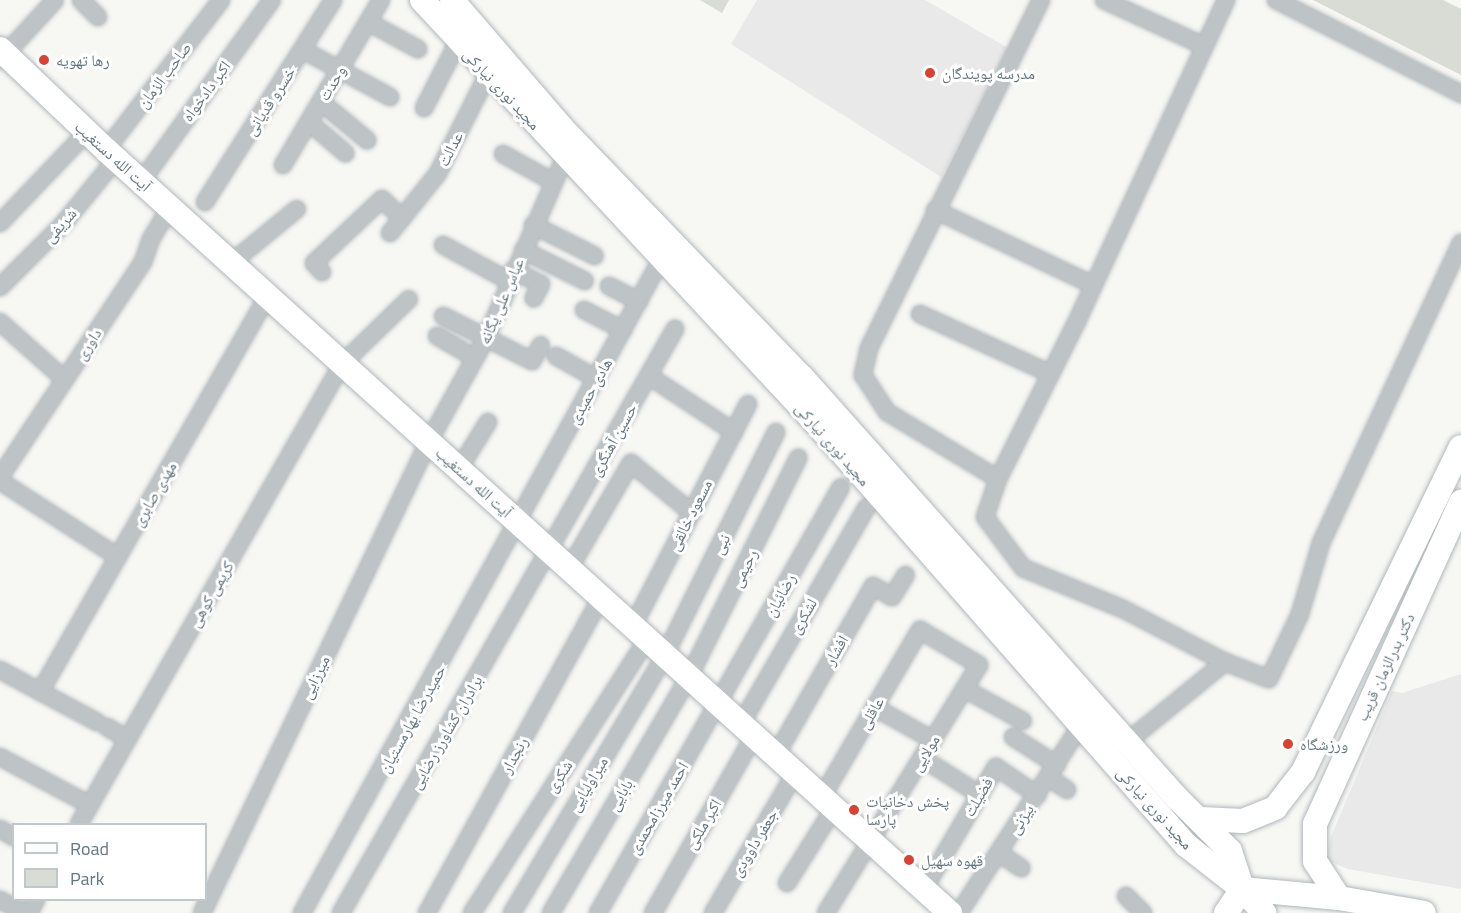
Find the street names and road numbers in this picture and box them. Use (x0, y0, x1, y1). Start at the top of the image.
street label: صاحب الزمان (133, 38, 195, 112)
street label: مجید نوری نیارکی (459, 44, 545, 134)
street label: اکبر دادخواه (178, 57, 234, 125)
street label: وحدت (314, 62, 350, 104)
street label: خسرو قدیانی (241, 63, 299, 139)
street label: آیت الله دستغیب (71, 117, 155, 195)
street label: عدالت (433, 129, 467, 169)
street label: شریفی (40, 204, 80, 246)
street label: عباس علی یگانه (474, 255, 528, 347)
street label: داوری (71, 325, 105, 363)
street label: هادی حمیدی (564, 355, 616, 427)
street label: مجید نوری نیارکی (792, 398, 874, 490)
street label: حسین آهنگری (585, 400, 641, 480)
street label: آیت الله دستغیب (432, 443, 516, 521)
street label: مهدی صابری (128, 458, 180, 530)
street label: مسعود خالقی (664, 476, 716, 554)
street label: نبی (708, 531, 734, 557)
street label: رحیمی (727, 546, 761, 590)
street label: کریمی کوهی (184, 558, 238, 630)
street label: رضائیان (760, 570, 800, 620)
street label: لشکری (785, 595, 821, 637)
street label: دکتر بدرالزمان قریب (1352, 610, 1418, 724)
street label: افشار (820, 632, 852, 668)
street label: میرزایی (296, 652, 334, 702)
street label: حمیدرضا بهارمستیان (375, 662, 449, 776)
street label: برادران کشاورز رضایی (406, 672, 486, 792)
street label: عاقلی (854, 694, 888, 732)
street label: مولایی (906, 731, 944, 775)
street label: رنجدار (496, 733, 532, 777)
street label: میراولیایی (564, 753, 612, 815)
street label: شکری (542, 756, 576, 796)
street label: احمد میرزامحمدی (624, 758, 692, 858)
street label: مجید نوری نیارکی (1113, 763, 1197, 853)
street label: فضیلت (959, 774, 997, 820)
street label: بابایی (603, 776, 637, 814)
street label: اکبر ملکی (681, 796, 725, 852)
street label: بیژنی (1004, 800, 1038, 838)
street label: جعفر داوودی (726, 806, 782, 880)

